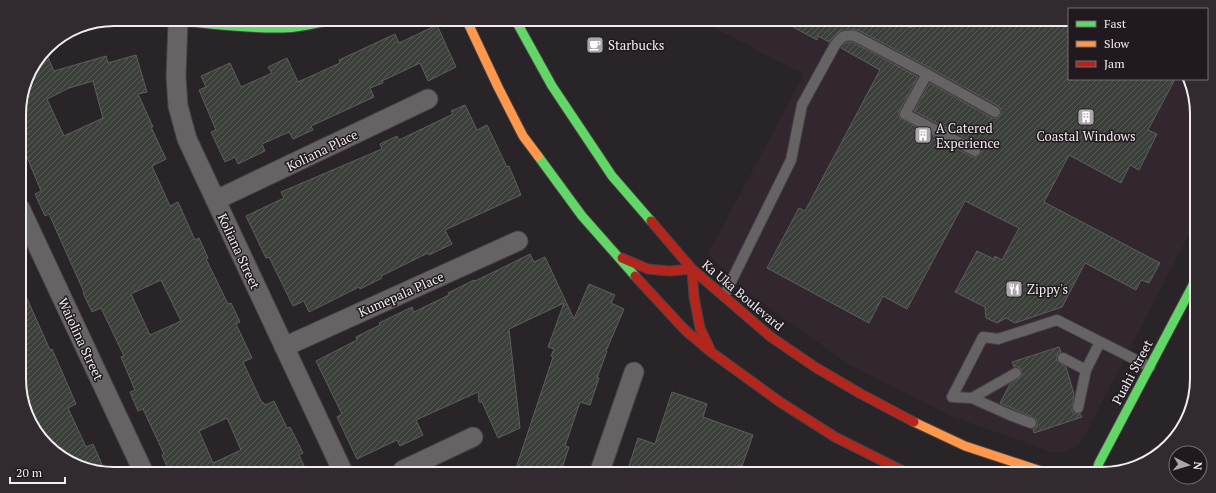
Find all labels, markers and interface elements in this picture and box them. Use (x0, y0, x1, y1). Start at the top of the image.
legend (1068, 8, 1208, 80)
text: Fast (1104, 16, 1127, 31)
cafe icon: Starbucks (585, 35, 605, 55)
place label: Starbucks (608, 36, 664, 54)
text: Slow (1104, 36, 1130, 51)
text: Jam (1104, 56, 1125, 71)
building icon: Coastal Windows (1076, 107, 1096, 127)
place label: A Catered Experience (936, 119, 1000, 152)
street label: Koliana Place (283, 125, 361, 175)
building icon: A Catered Experience (913, 125, 933, 145)
place label: Coastal Windows (1036, 127, 1136, 145)
street label: Koliana Street (214, 210, 264, 292)
street label: Ka Uka Boulevard (698, 255, 788, 335)
street label: Kumepala Place (355, 267, 447, 321)
restaurant icon: Zippy's (1004, 279, 1024, 299)
place label: Zippy's (1027, 280, 1068, 298)
street label: Waiolina Street (54, 295, 108, 383)
street label: Puahi Street (1107, 336, 1157, 408)
north arrow (1168, 445, 1208, 485)
scale bar (10, 459, 65, 485)
text: N (1191, 461, 1205, 471)
text: 20 m (16, 465, 43, 480)

